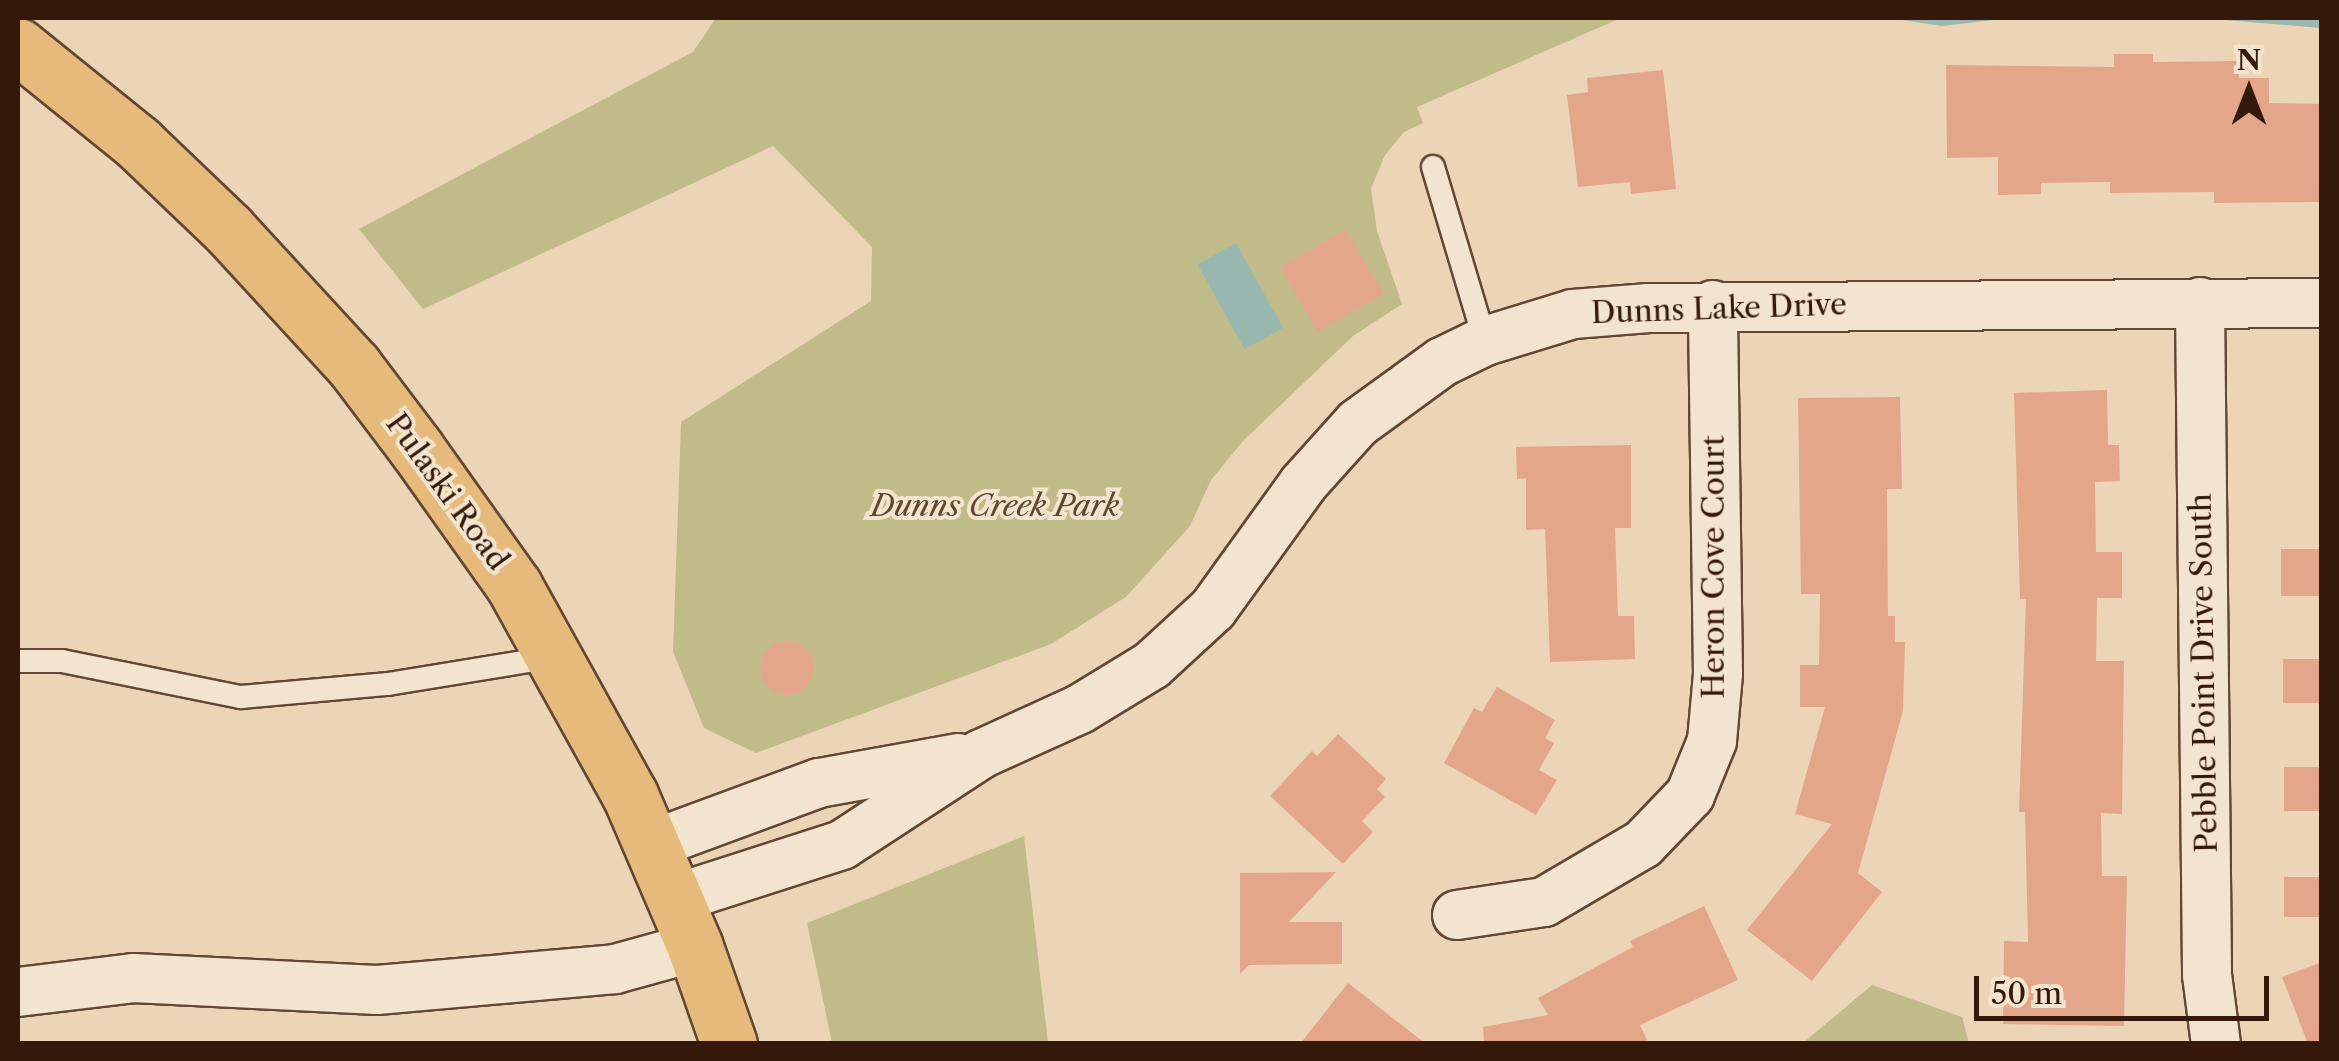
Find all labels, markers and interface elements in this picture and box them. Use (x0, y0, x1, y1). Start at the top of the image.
north arrow (2199, 40, 2299, 140)
text: N (2237, 43, 2261, 77)
street label: Dunns Lake Drive (1591, 287, 1847, 331)
street label: Pulaski Road (378, 407, 516, 577)
street label: Heron Cove Court (1696, 435, 1732, 699)
park label: Dunns Creek Park (871, 488, 1119, 524)
street label: Pebble Point Drive South (2183, 493, 2225, 853)
scale bar (1979, 956, 2274, 1018)
text: 50 m (1991, 975, 2062, 1012)

